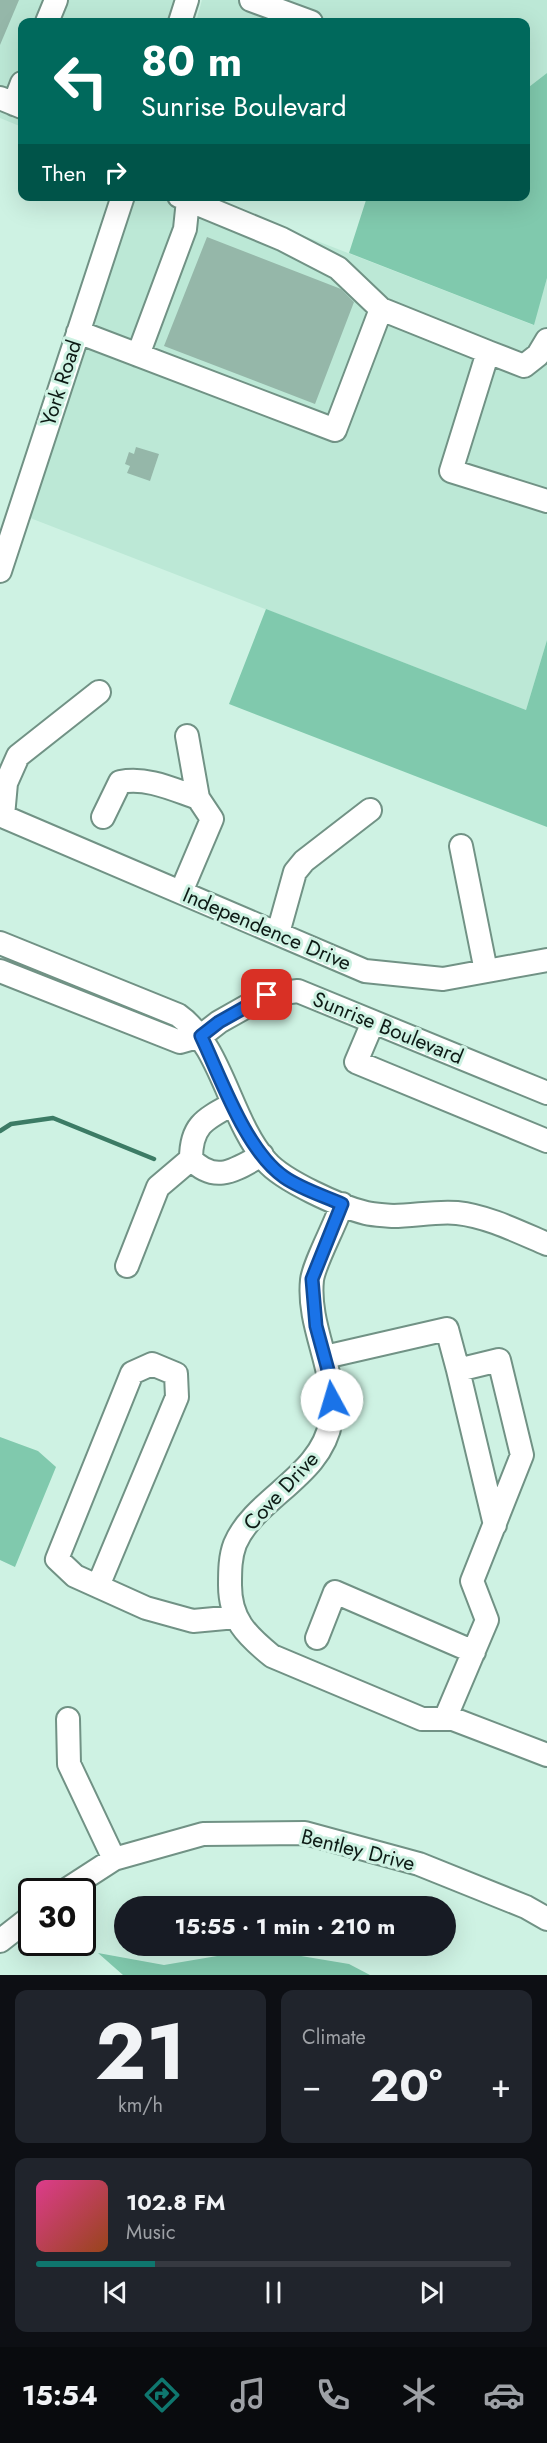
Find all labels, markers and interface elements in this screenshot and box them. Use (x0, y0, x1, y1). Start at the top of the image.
text: 80 m (141, 31, 242, 92)
icon: left (42, 42, 120, 120)
text: Sunrise Boulevard (141, 87, 347, 126)
icon: right (99, 156, 132, 189)
text: Then (42, 157, 87, 189)
street label: York Road (33, 336, 89, 430)
street label: Independence Drive (178, 880, 356, 978)
pin (241, 969, 292, 1020)
icon: arrive (250, 978, 283, 1011)
street label: Sunrise Boulevard (308, 984, 468, 1072)
position arrow (300, 1368, 364, 1432)
street label: Cove Drive (237, 1445, 326, 1537)
street label: Bentley Drive (298, 1821, 418, 1879)
speed limit sign: 30 (18, 1878, 96, 1956)
text: 15:55 · 1 min · 210 m (175, 1910, 395, 1942)
text: 21 (95, 1996, 186, 2108)
text: Climate (302, 2023, 366, 2052)
text: 20° (370, 2053, 442, 2118)
text: − (302, 2062, 321, 2109)
text: + (491, 2062, 511, 2109)
text: km/h (118, 2091, 163, 2120)
text: 102.8 FM (126, 2186, 225, 2218)
text: Music (126, 2218, 176, 2247)
icon: previous (99, 2276, 132, 2309)
icon: pause (257, 2276, 290, 2309)
icon: next (415, 2276, 448, 2309)
icon: directions (141, 2374, 183, 2416)
icon: music (227, 2374, 269, 2416)
icon: phone (312, 2374, 354, 2416)
icon: climate (398, 2374, 440, 2416)
icon: car (483, 2374, 525, 2416)
text: 15:54 (22, 2376, 98, 2415)

